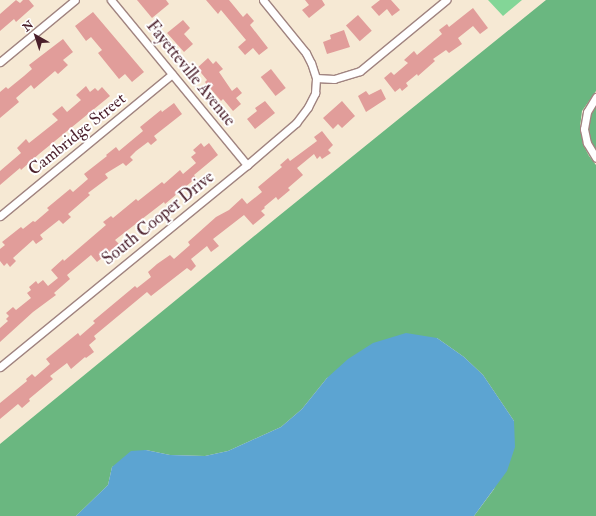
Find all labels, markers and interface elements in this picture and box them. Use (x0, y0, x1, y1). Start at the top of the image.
north arrow (16, 16, 56, 56)
street label: Fayetteville Avenue (142, 16, 240, 130)
text: N (20, 18, 36, 34)
street label: Cambridge Street (24, 88, 130, 180)
street label: South Cooper Drive (98, 167, 218, 269)

